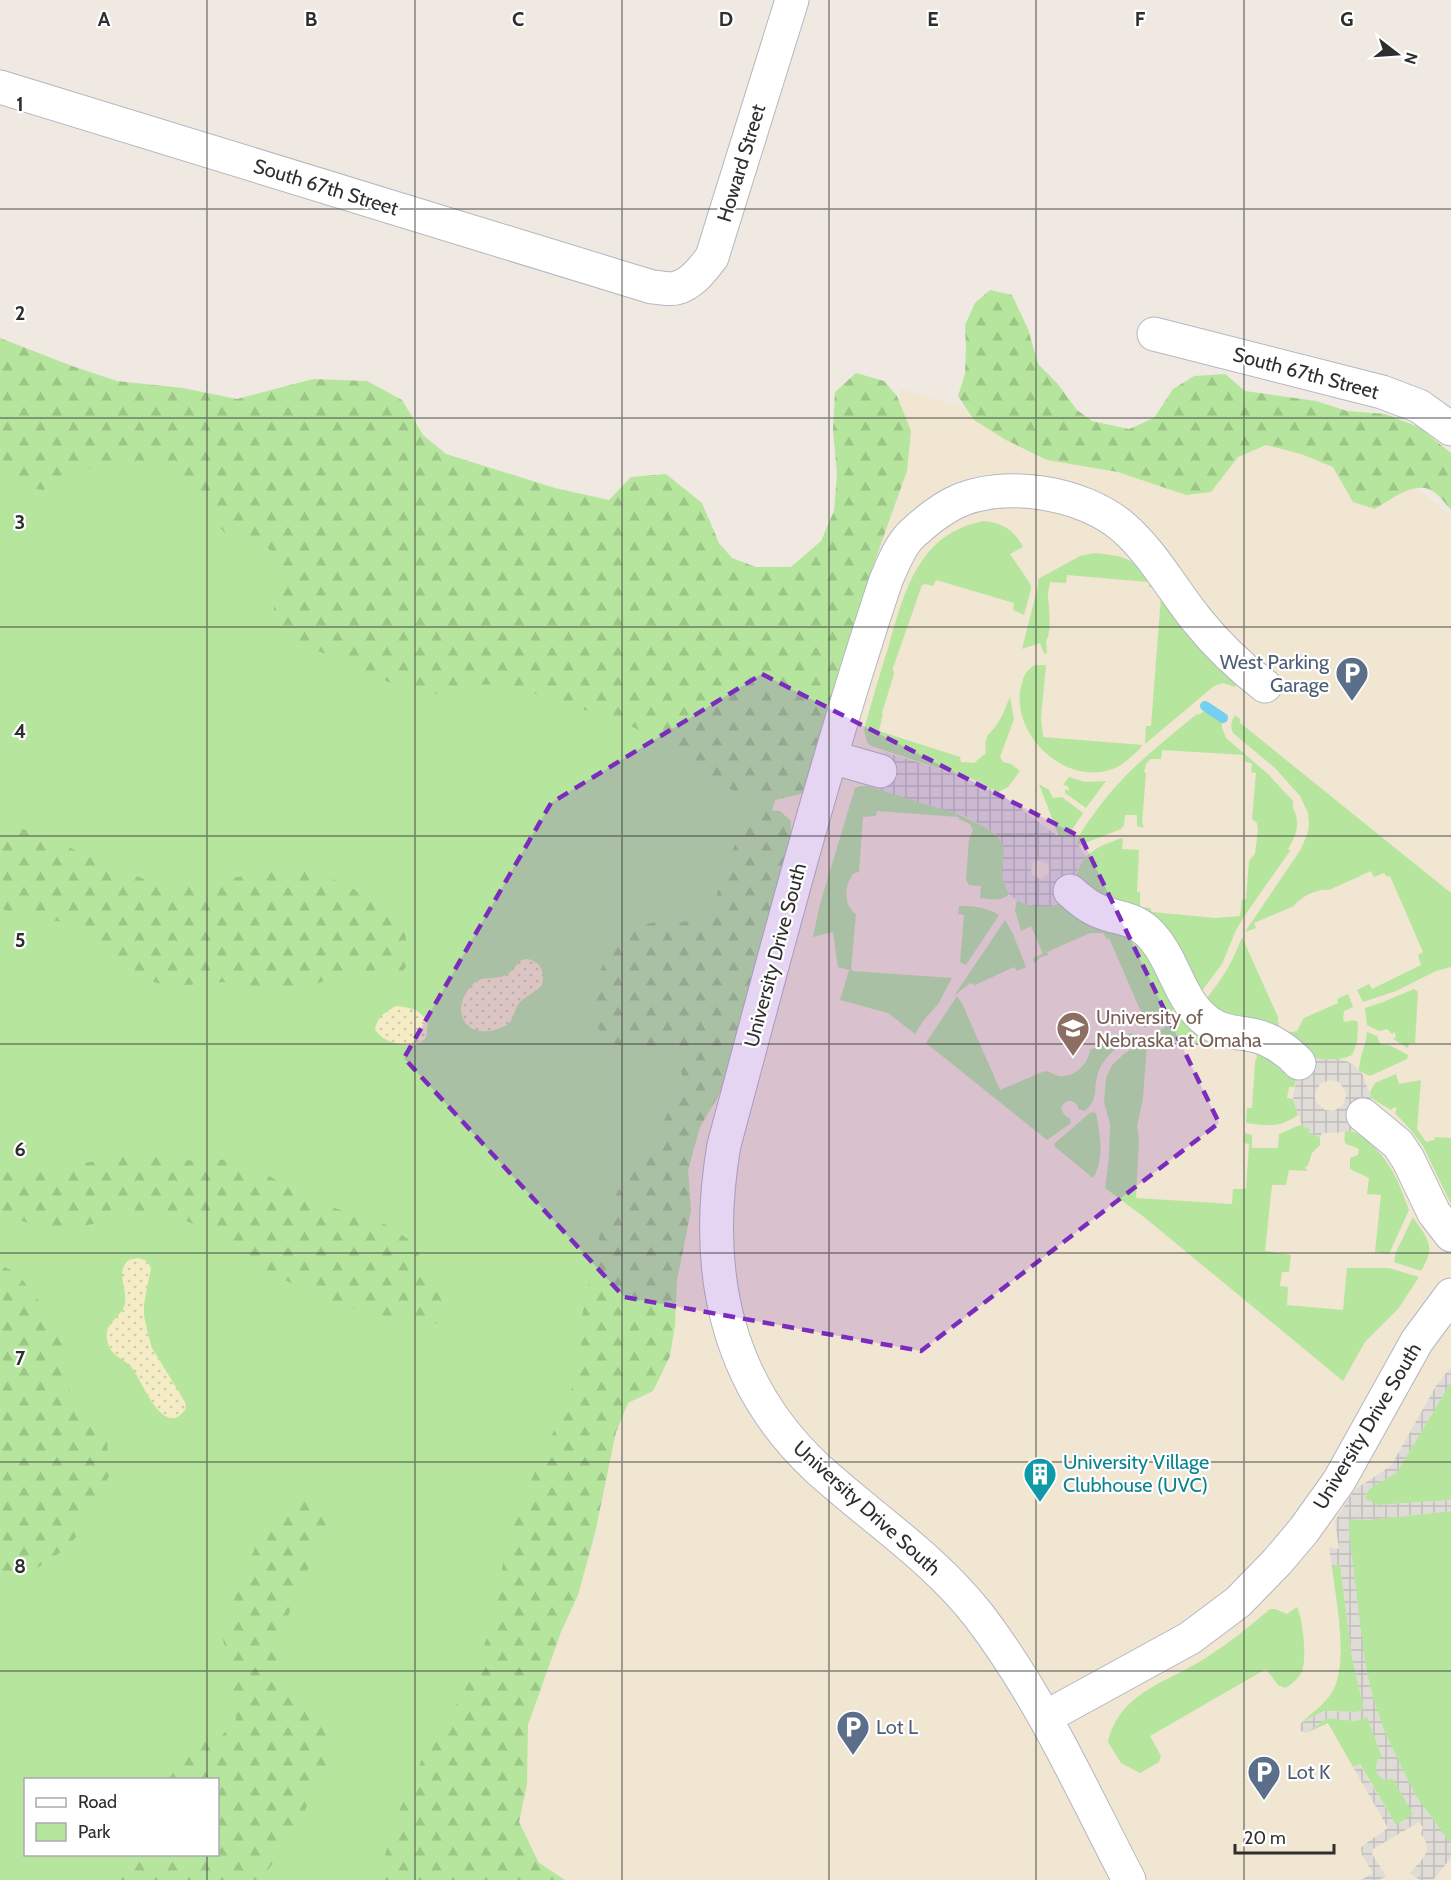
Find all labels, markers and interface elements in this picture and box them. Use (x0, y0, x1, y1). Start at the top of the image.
text: A (98, 7, 111, 31)
text: B (305, 7, 317, 31)
text: C (512, 7, 524, 31)
text: D (719, 7, 733, 31)
text: E (927, 7, 939, 31)
text: F (1135, 7, 1146, 31)
text: G (1340, 7, 1354, 31)
north arrow (1367, 24, 1427, 84)
text: N (1400, 50, 1422, 66)
text: 1 (16, 92, 24, 116)
street label: Howard Street (712, 101, 770, 225)
street label: South 67th Street (251, 154, 401, 220)
text: 2 (15, 301, 25, 325)
street label: South 67th Street (1230, 342, 1382, 404)
text: 3 (15, 510, 25, 534)
place label: West Parking Garage (1220, 650, 1330, 697)
parking icon: West Parking Garage (1334, 655, 1370, 702)
text: 4 (14, 719, 26, 743)
street label: University Drive South (739, 860, 811, 1050)
text: 5 (15, 928, 25, 952)
place label: University of Nebraska at Omaha (1096, 1005, 1262, 1052)
school or university icon: University of Nebraska at Omaha (1055, 1010, 1091, 1057)
text: 6 (14, 1137, 26, 1161)
street label: University Drive South (1308, 1338, 1426, 1514)
text: 7 (15, 1346, 26, 1370)
street label: University Drive South (788, 1436, 946, 1580)
place label: University Village Clubhouse (UVC) (1063, 1450, 1209, 1497)
building icon: University Village Clubhouse (UVC) (1022, 1456, 1058, 1503)
text: 8 (14, 1554, 26, 1578)
parking icon: Lot L (835, 1709, 871, 1756)
place label: Lot L (876, 1715, 918, 1739)
parking icon: Lot K (1246, 1754, 1282, 1801)
place label: Lot K (1287, 1760, 1331, 1784)
legend (24, 1778, 219, 1856)
text: Road (78, 1791, 117, 1813)
scale bar (1235, 1817, 1334, 1855)
text: Park (78, 1821, 111, 1843)
text: 20 m (1244, 1827, 1286, 1849)

